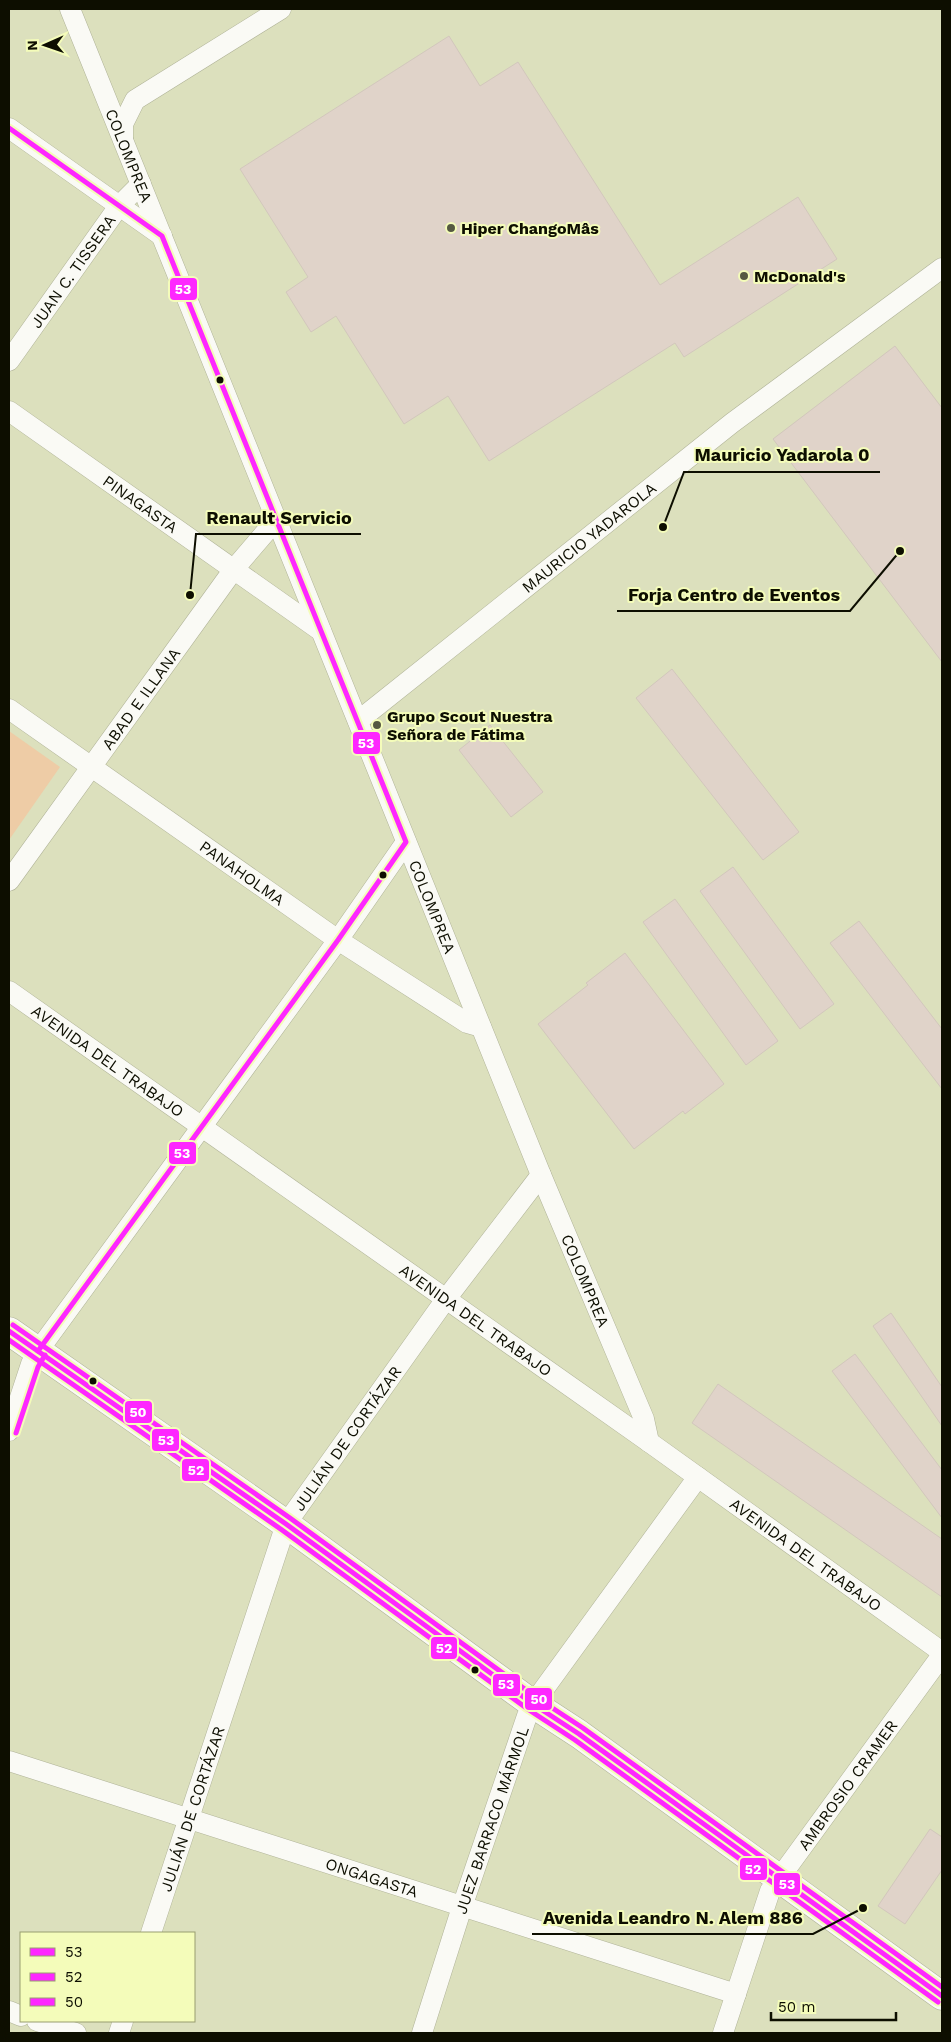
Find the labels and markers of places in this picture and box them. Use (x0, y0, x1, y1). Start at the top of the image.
place label: Hiper ChangoMâs (461, 219, 599, 238)
marker: Hiper ChangoMâs (445, 222, 457, 234)
place label: McDonald's (754, 267, 846, 286)
marker: McDonald's (738, 270, 750, 282)
unlabelled marker (215, 375, 225, 385)
callout: Mauricio Yadarola 0 (684, 439, 880, 472)
callout: Renault Servicio (196, 501, 361, 534)
callout: Forja Centro de Eventos (617, 578, 850, 611)
place label: Grupo Scout Nuestra Señora de Fátima (387, 707, 553, 744)
marker: Grupo Scout Nuestra Señora de Fátima (371, 719, 383, 731)
unlabelled marker (378, 870, 388, 880)
unlabelled marker (88, 1376, 98, 1386)
unlabelled marker (470, 1665, 480, 1675)
callout: Avenida Leandro N. Alem 886 (532, 1901, 813, 1934)

